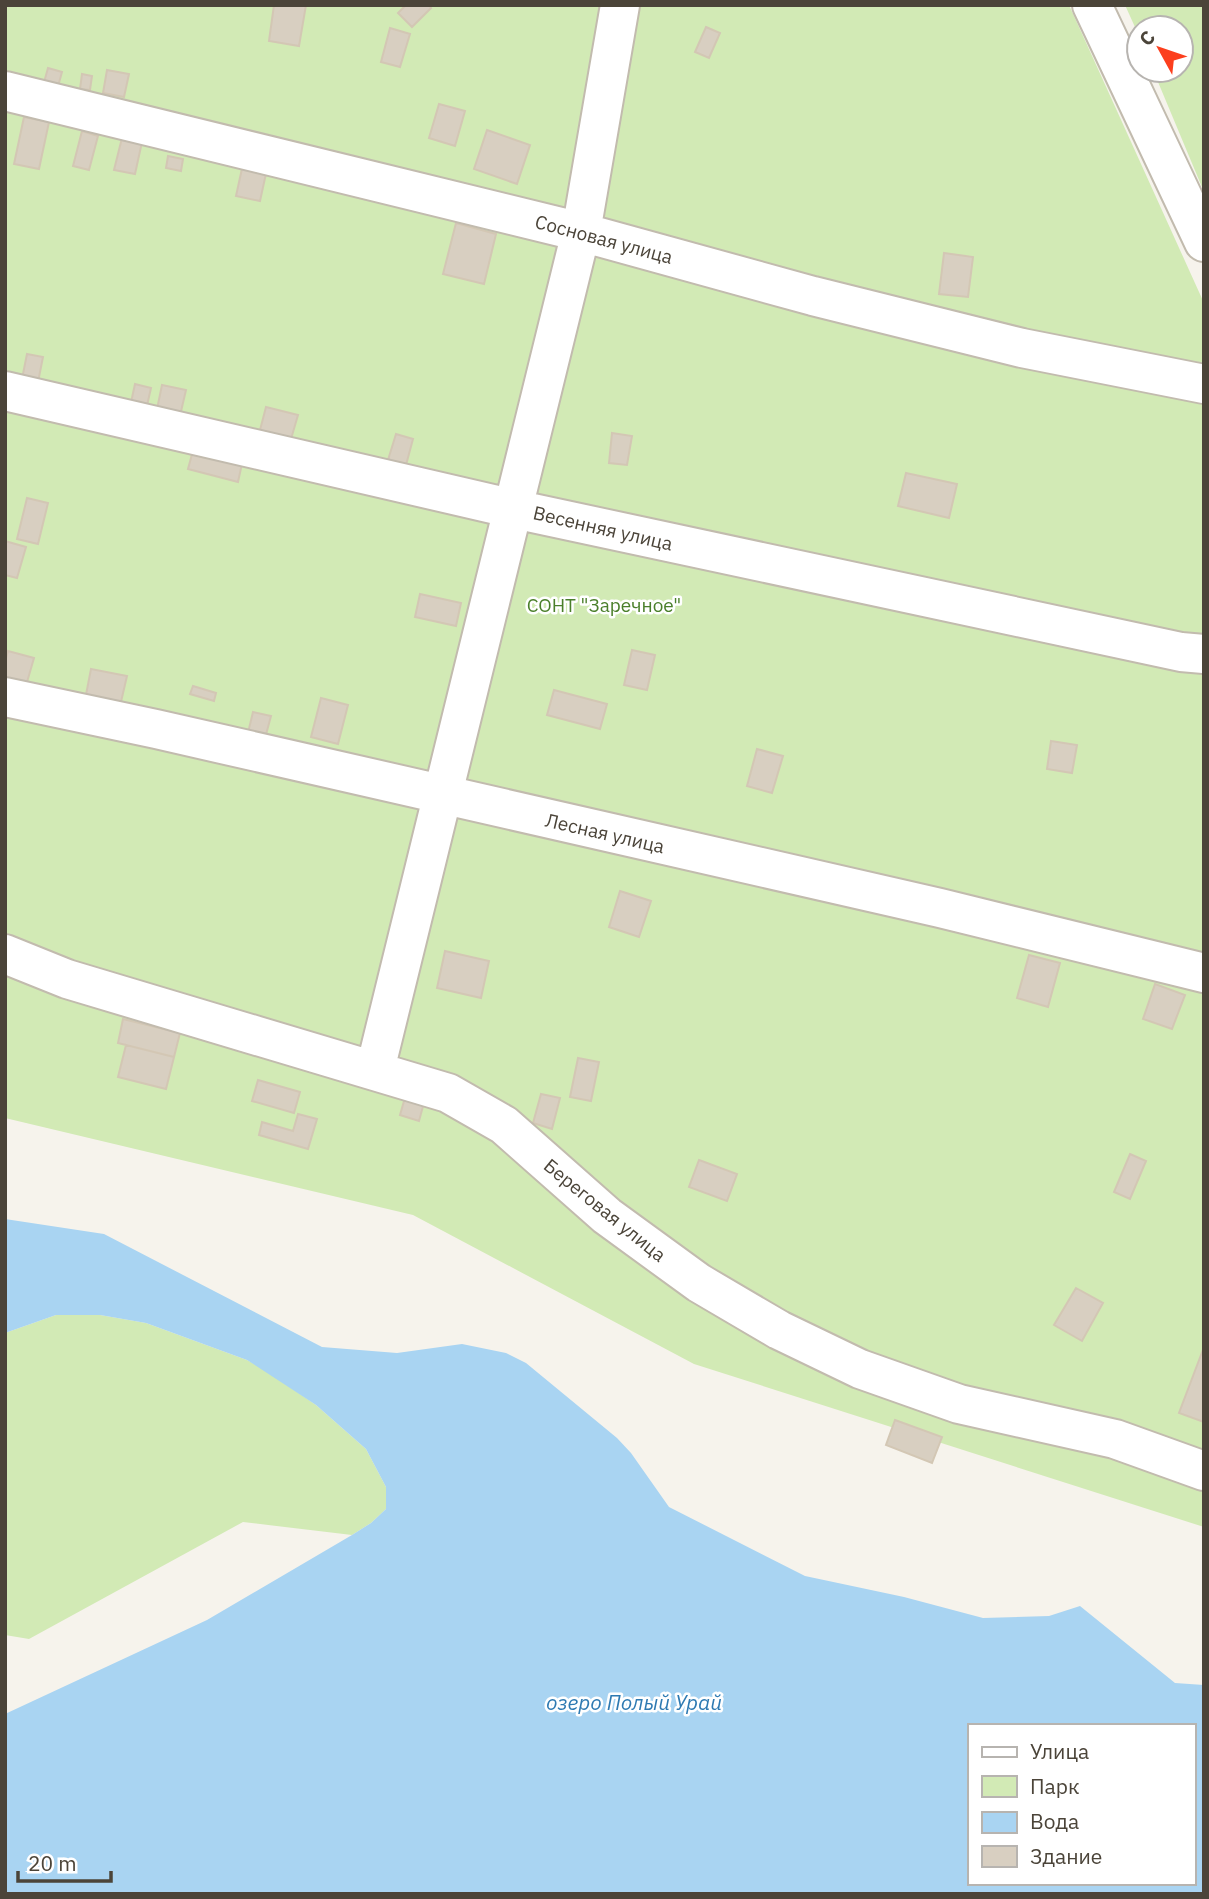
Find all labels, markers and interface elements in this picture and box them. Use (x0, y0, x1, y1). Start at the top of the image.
north arrow (1125, 14, 1195, 84)
text: С (1134, 26, 1160, 51)
street label: Сосновая улица (532, 209, 676, 269)
street label: Весенняя улица (531, 500, 675, 556)
park label: СОНТ "Заречное" (527, 593, 681, 617)
street label: Лесная улица (543, 808, 667, 858)
street label: Береговая улица (539, 1153, 671, 1267)
water label: озеро Полый Урай (546, 1688, 722, 1716)
legend (968, 1724, 1195, 1885)
text: Улица (1030, 1737, 1089, 1765)
text: Парк (1030, 1772, 1080, 1800)
text: Вода (1030, 1807, 1079, 1835)
scale bar (18, 1840, 110, 1884)
text: Здание (1030, 1842, 1102, 1870)
text: 20 m (28, 1849, 77, 1877)

